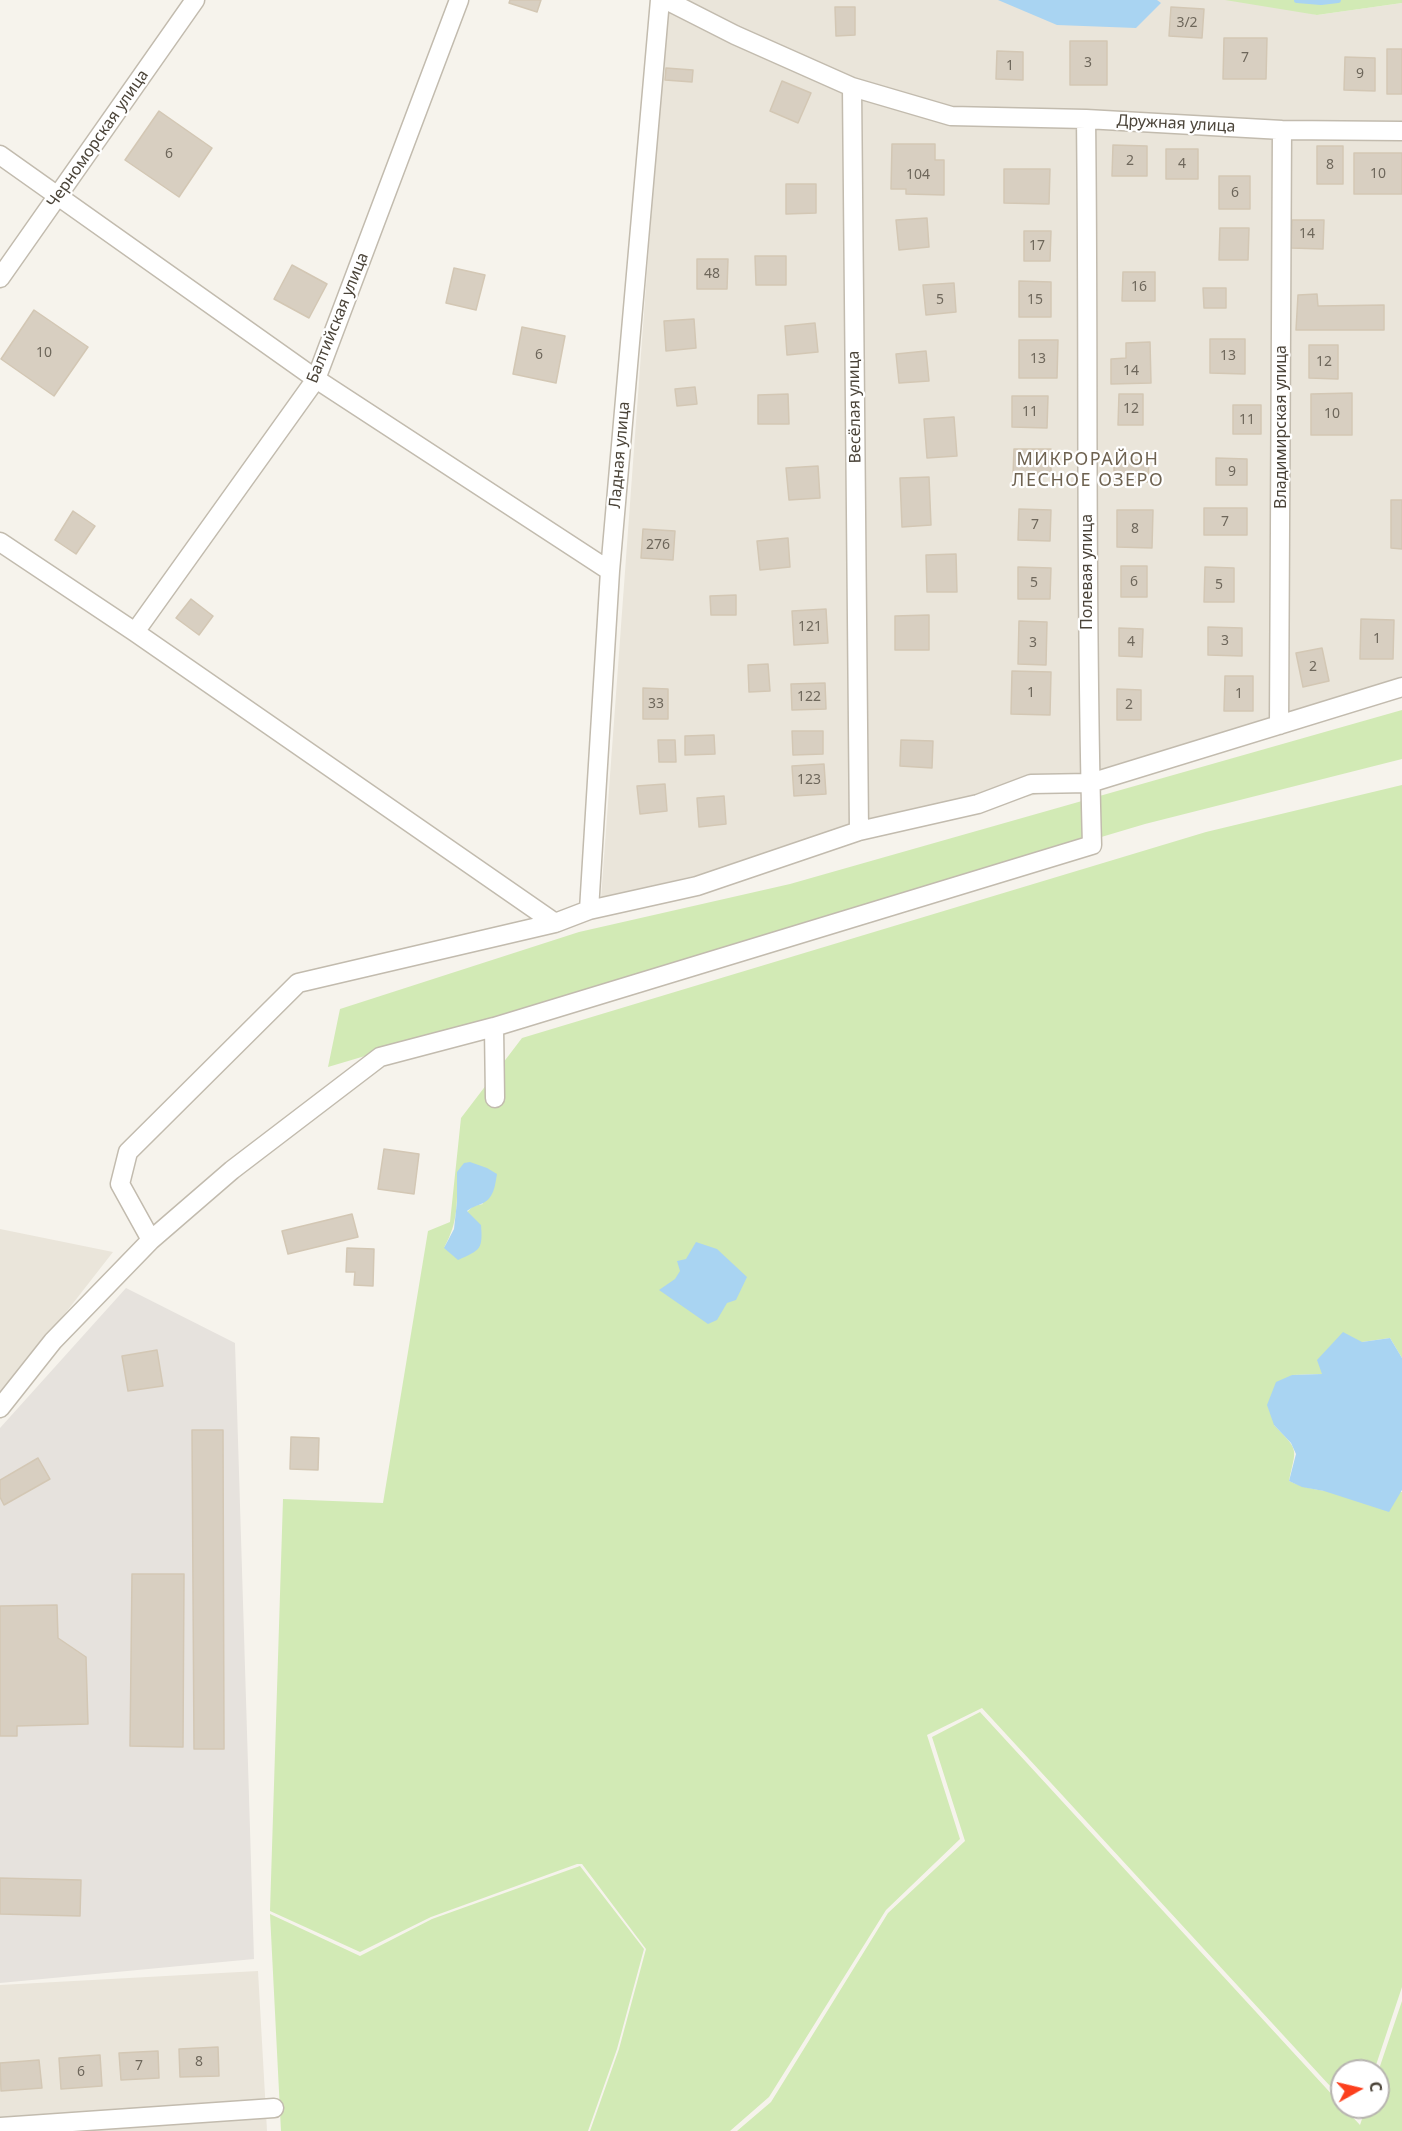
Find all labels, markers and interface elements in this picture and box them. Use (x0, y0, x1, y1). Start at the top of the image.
house number: 3/2 (1176, 15, 1198, 31)
house number: 7 (1241, 50, 1249, 66)
house number: 3 (1084, 55, 1092, 71)
house number: 1 (1006, 58, 1014, 74)
street label: Черноморская улица (43, 66, 153, 212)
house number: 9 (1356, 66, 1364, 82)
street label: Дружная улица (1116, 111, 1236, 137)
house number: 6 (165, 146, 173, 162)
house number: 2 (1126, 153, 1134, 169)
house number: 4 (1178, 156, 1186, 172)
house number: 8 (1326, 157, 1334, 173)
house number: 10 (1370, 166, 1386, 182)
house number: 104 (906, 167, 930, 183)
house number: 6 (1231, 185, 1239, 201)
house number: 14 (1299, 226, 1315, 242)
house number: 17 (1029, 238, 1045, 254)
street label: Балтийская улица (303, 250, 373, 386)
house number: 48 (704, 266, 720, 282)
house number: 16 (1131, 279, 1147, 295)
house number: 5 (936, 292, 944, 308)
house number: 15 (1027, 292, 1043, 308)
house number: 10 (36, 345, 52, 361)
street label: Владимирская улица (1271, 345, 1291, 509)
house number: 6 (535, 347, 543, 363)
house number: 13 (1220, 348, 1236, 364)
street label: Весёлая улица (844, 350, 866, 464)
house number: 13 (1030, 351, 1046, 367)
house number: 12 (1316, 354, 1332, 370)
house number: 14 (1123, 363, 1139, 379)
street label: Ладная улица (606, 401, 634, 509)
house number: 12 (1123, 401, 1139, 417)
house number: 11 (1022, 404, 1038, 420)
house number: 10 (1324, 406, 1340, 422)
house number: 11 (1239, 412, 1255, 428)
district label: МИКРОРАЙОН ЛЕСНОЕ ОЗЕРО (1012, 449, 1164, 492)
house number: 9 (1228, 464, 1236, 480)
street label: Полевая улица (1077, 514, 1097, 630)
house number: 7 (1221, 514, 1229, 530)
house number: 7 (1031, 517, 1039, 533)
house number: 8 (1131, 521, 1139, 537)
house number: 276 (646, 537, 670, 553)
house number: 6 (1130, 574, 1138, 590)
house number: 5 (1030, 575, 1038, 591)
house number: 5 (1215, 577, 1223, 593)
house number: 121 (798, 619, 822, 635)
house number: 1 (1373, 631, 1381, 647)
house number: 3 (1221, 633, 1229, 649)
house number: 4 (1127, 634, 1135, 650)
house number: 3 (1029, 635, 1037, 651)
house number: 2 (1309, 659, 1317, 675)
house number: 1 (1027, 685, 1035, 701)
house number: 1 (1235, 686, 1243, 702)
house number: 122 (797, 689, 821, 705)
house number: 33 (648, 696, 664, 712)
house number: 2 (1125, 697, 1133, 713)
house number: 123 (797, 772, 821, 788)
house number: 8 (195, 2054, 203, 2070)
house number: 7 (135, 2058, 143, 2074)
north arrow (1330, 2059, 1390, 2119)
house number: 6 (77, 2064, 85, 2080)
text: С (1364, 2080, 1387, 2093)

